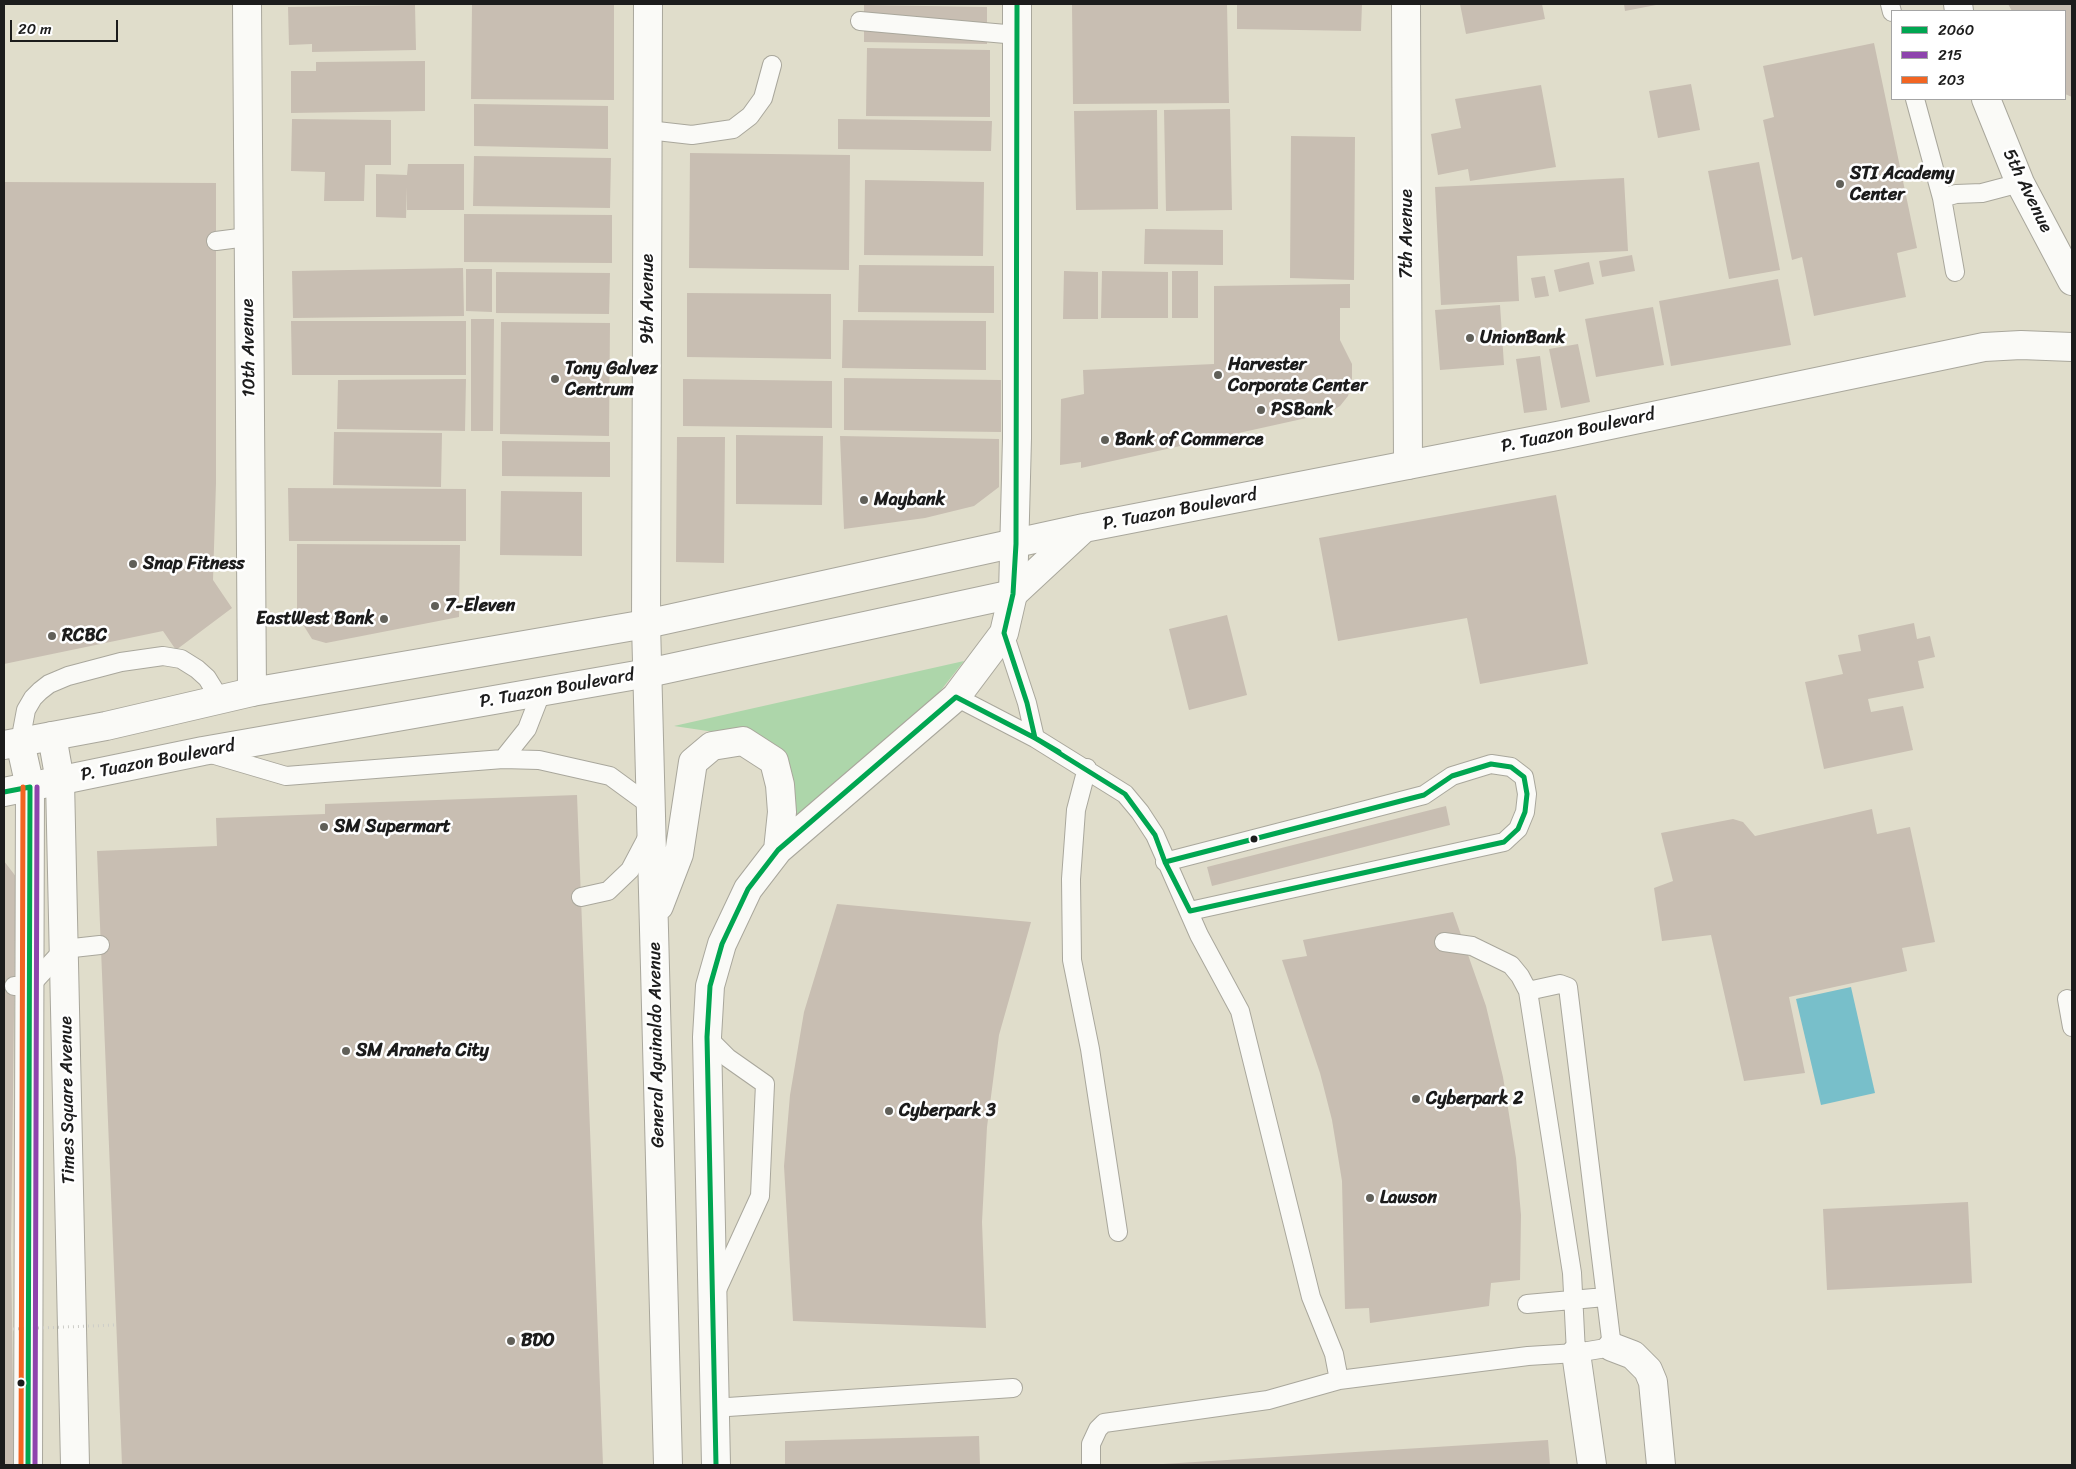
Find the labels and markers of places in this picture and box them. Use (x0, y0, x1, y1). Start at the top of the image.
place label: STI Academy Center (1850, 163, 1954, 205)
marker: STI Academy Center (1834, 178, 1846, 190)
place label: UnionBank (1480, 327, 1565, 349)
marker: UnionBank (1464, 332, 1476, 344)
place label: Harvester Corporate Center (1228, 354, 1367, 396)
place label: Tony Galvez Centrum (565, 358, 658, 400)
marker: Harvester Corporate Center (1212, 369, 1224, 381)
marker: Tony Galvez Centrum (549, 373, 561, 385)
place label: PSBank (1271, 399, 1333, 421)
marker: PSBank (1255, 404, 1267, 416)
place label: Bank of Commerce (1115, 429, 1263, 451)
marker: Bank of Commerce (1099, 434, 1111, 446)
place label: Maybank (874, 489, 945, 511)
marker: Maybank (858, 494, 870, 506)
place label: Snap Fitness (143, 553, 244, 575)
marker: Snap Fitness (127, 558, 139, 570)
place label: 7-Eleven (445, 595, 515, 617)
marker: 7-Eleven (429, 600, 441, 612)
place label: EastWest Bank (256, 608, 374, 630)
marker: EastWest Bank (378, 613, 390, 625)
place label: RCBC (62, 625, 107, 647)
marker: RCBC (46, 630, 58, 642)
place label: SM Supermart (334, 816, 451, 838)
marker: SM Supermart (318, 821, 330, 833)
unlabelled marker (1249, 834, 1259, 844)
place label: SM Araneta City (356, 1040, 489, 1062)
marker: SM Araneta City (340, 1045, 352, 1057)
place label: Cyberpark 2 (1426, 1088, 1523, 1110)
marker: Cyberpark 2 (1410, 1093, 1422, 1105)
place label: Cyberpark 3 (899, 1100, 996, 1122)
marker: Cyberpark 3 (883, 1105, 895, 1117)
place label: Lawson (1380, 1187, 1437, 1209)
marker: Lawson (1364, 1192, 1376, 1204)
place label: BDO (521, 1330, 555, 1352)
marker: BDO (505, 1335, 517, 1347)
unlabelled marker (16, 1378, 26, 1388)

